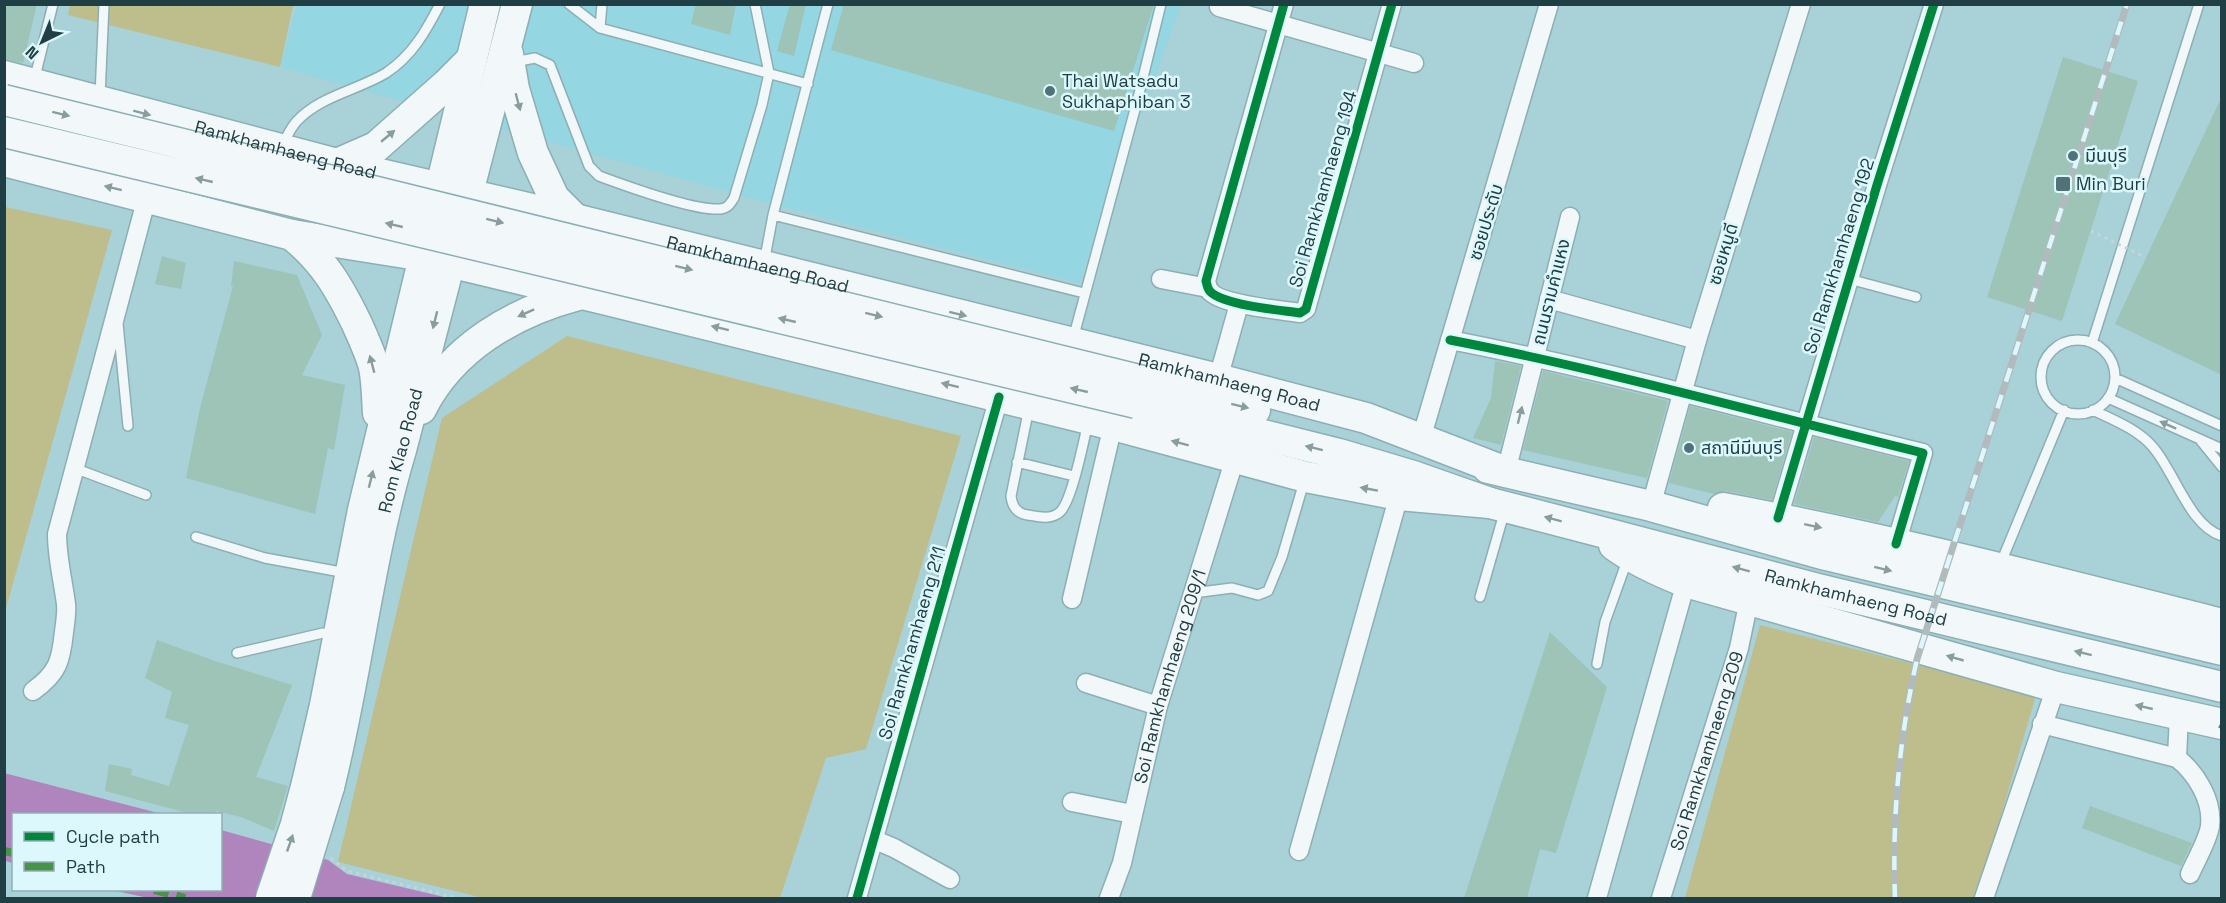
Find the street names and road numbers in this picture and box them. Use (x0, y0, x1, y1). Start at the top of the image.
street label: Soi Ramkhamhaeng 194 (1283, 88, 1362, 290)
street label: Ramkhamhaeng Road (192, 115, 379, 184)
street label: Soi Ramkhamhaeng 192 (1798, 155, 1879, 356)
street label: ซอยประดับ (1463, 181, 1508, 263)
street label: ซอยหนูดี (1702, 220, 1744, 288)
street label: Ramkhamhaeng Road (664, 230, 851, 298)
street label: ถนนรามคำแหง (1526, 236, 1575, 347)
street label: Ramkhamhaeng Road (1136, 348, 1323, 416)
street label: Rom Klao Road (373, 386, 428, 515)
street label: Soi Ramkhamhaeng 211 (873, 544, 950, 742)
street label: Ramkhamhaeng Road (1762, 563, 1949, 631)
street label: Soi Ramkhamhaeng 209/1 (1129, 566, 1211, 786)
street label: Soi Ramkhamhaeng 209 (1665, 648, 1748, 853)

